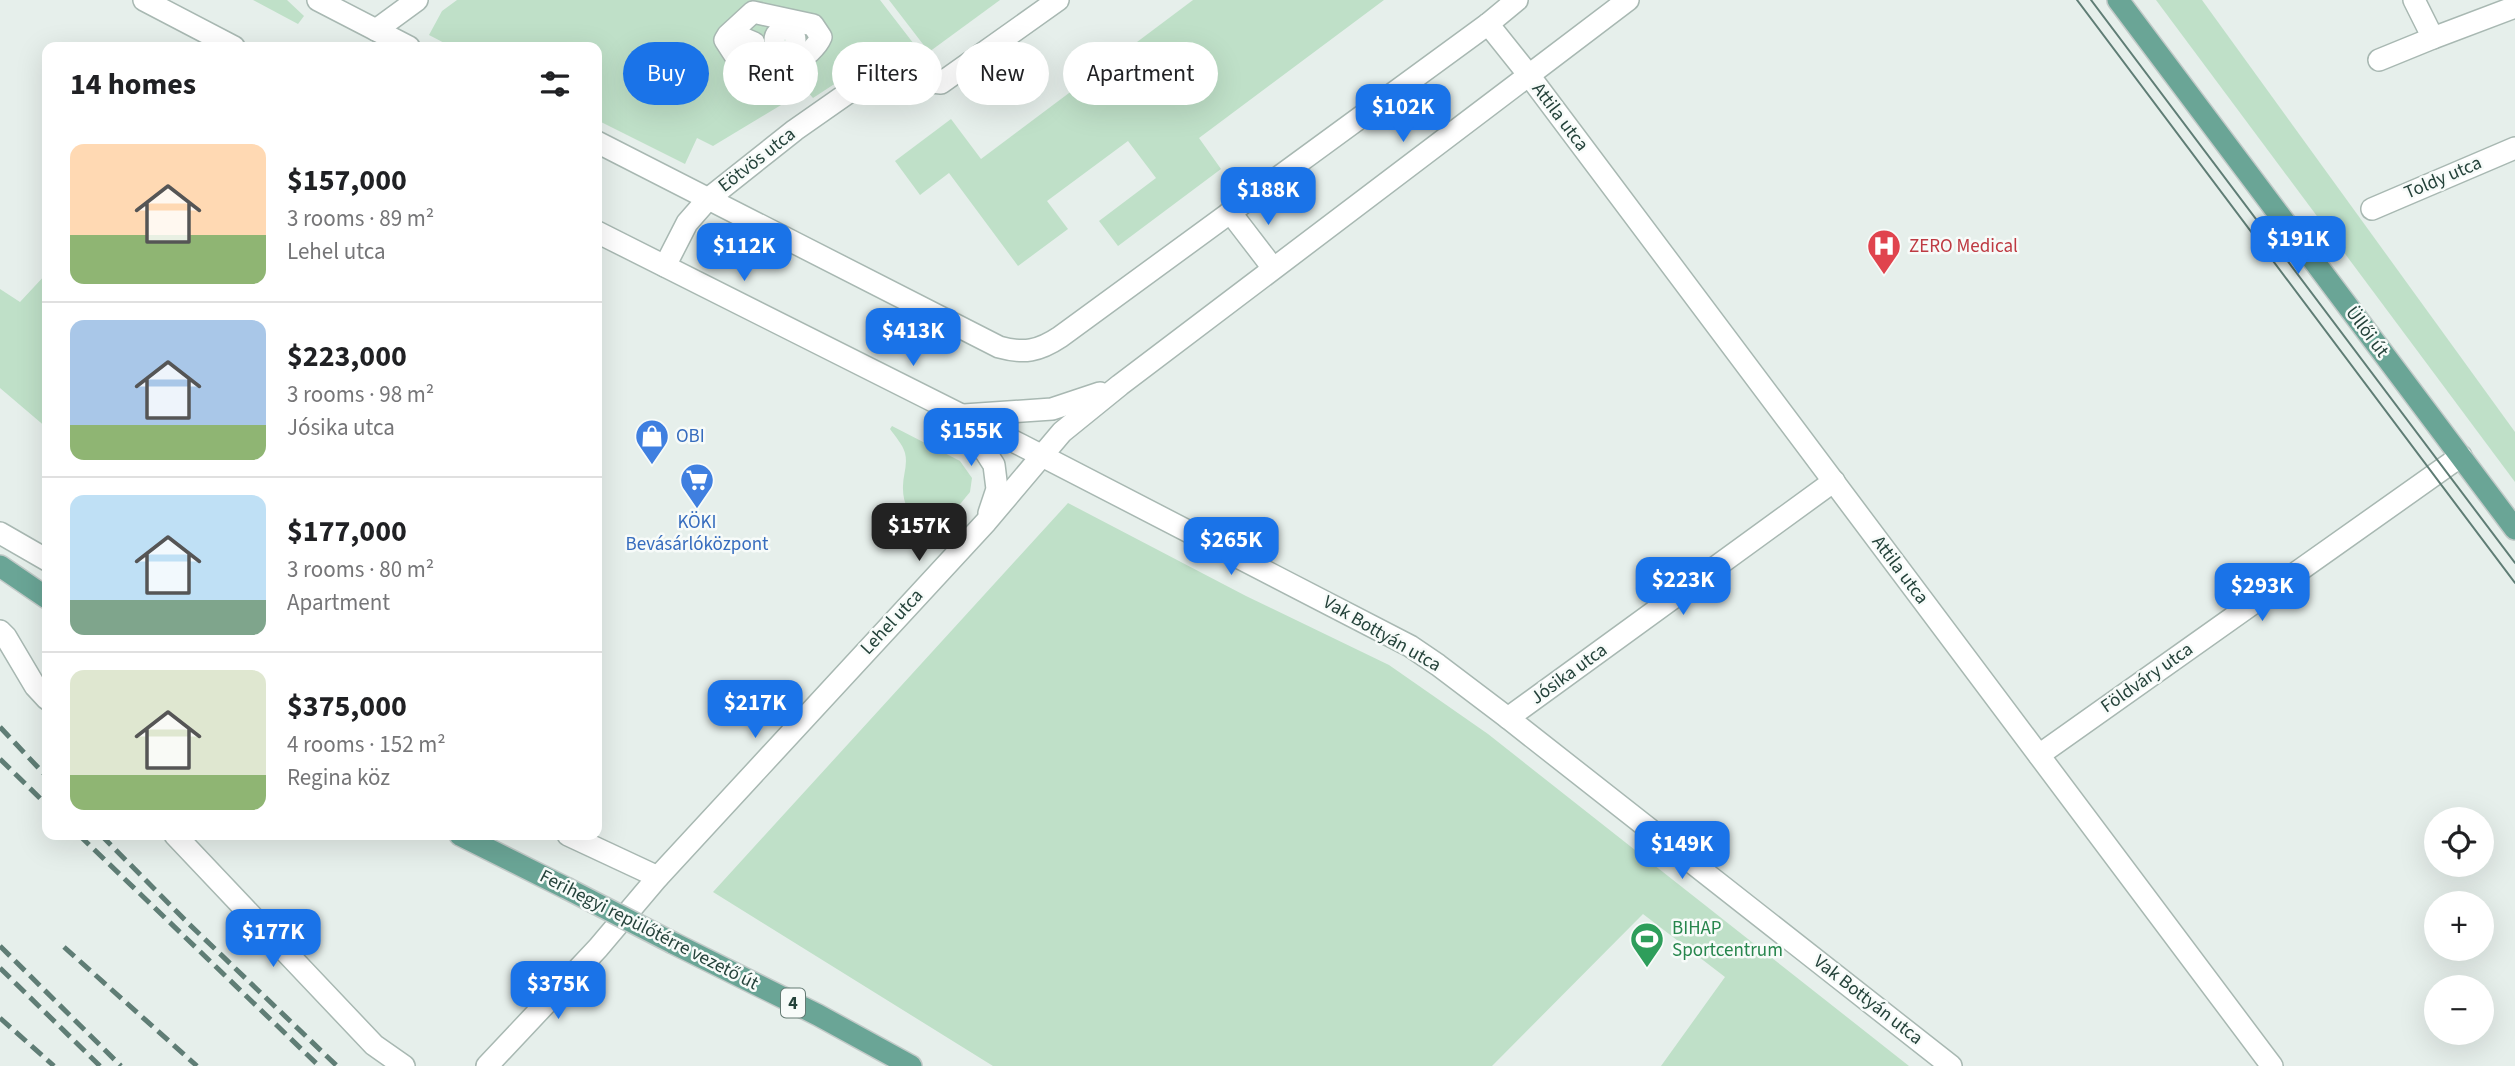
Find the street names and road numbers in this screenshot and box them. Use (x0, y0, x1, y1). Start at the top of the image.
street label: Attila utca (1525, 77, 1595, 157)
street label: Eötvös utca (713, 121, 801, 199)
street label: Toldy utca (2400, 150, 2486, 206)
street label: Üllői út (2339, 301, 2395, 364)
street label: Attila utca (1865, 530, 1935, 610)
street label: Lehel utca (854, 583, 930, 661)
street label: Vak Bottyán utca (1318, 589, 1446, 679)
street label: Földváry utca (2095, 636, 2199, 720)
street label: Jósika utca (1525, 637, 1613, 711)
street label: Ferihegyi repülőtérre vezető út (535, 863, 764, 997)
street label: Vak Bottyán utca (1807, 949, 1929, 1051)
road number: 4 (781, 988, 805, 1018)

